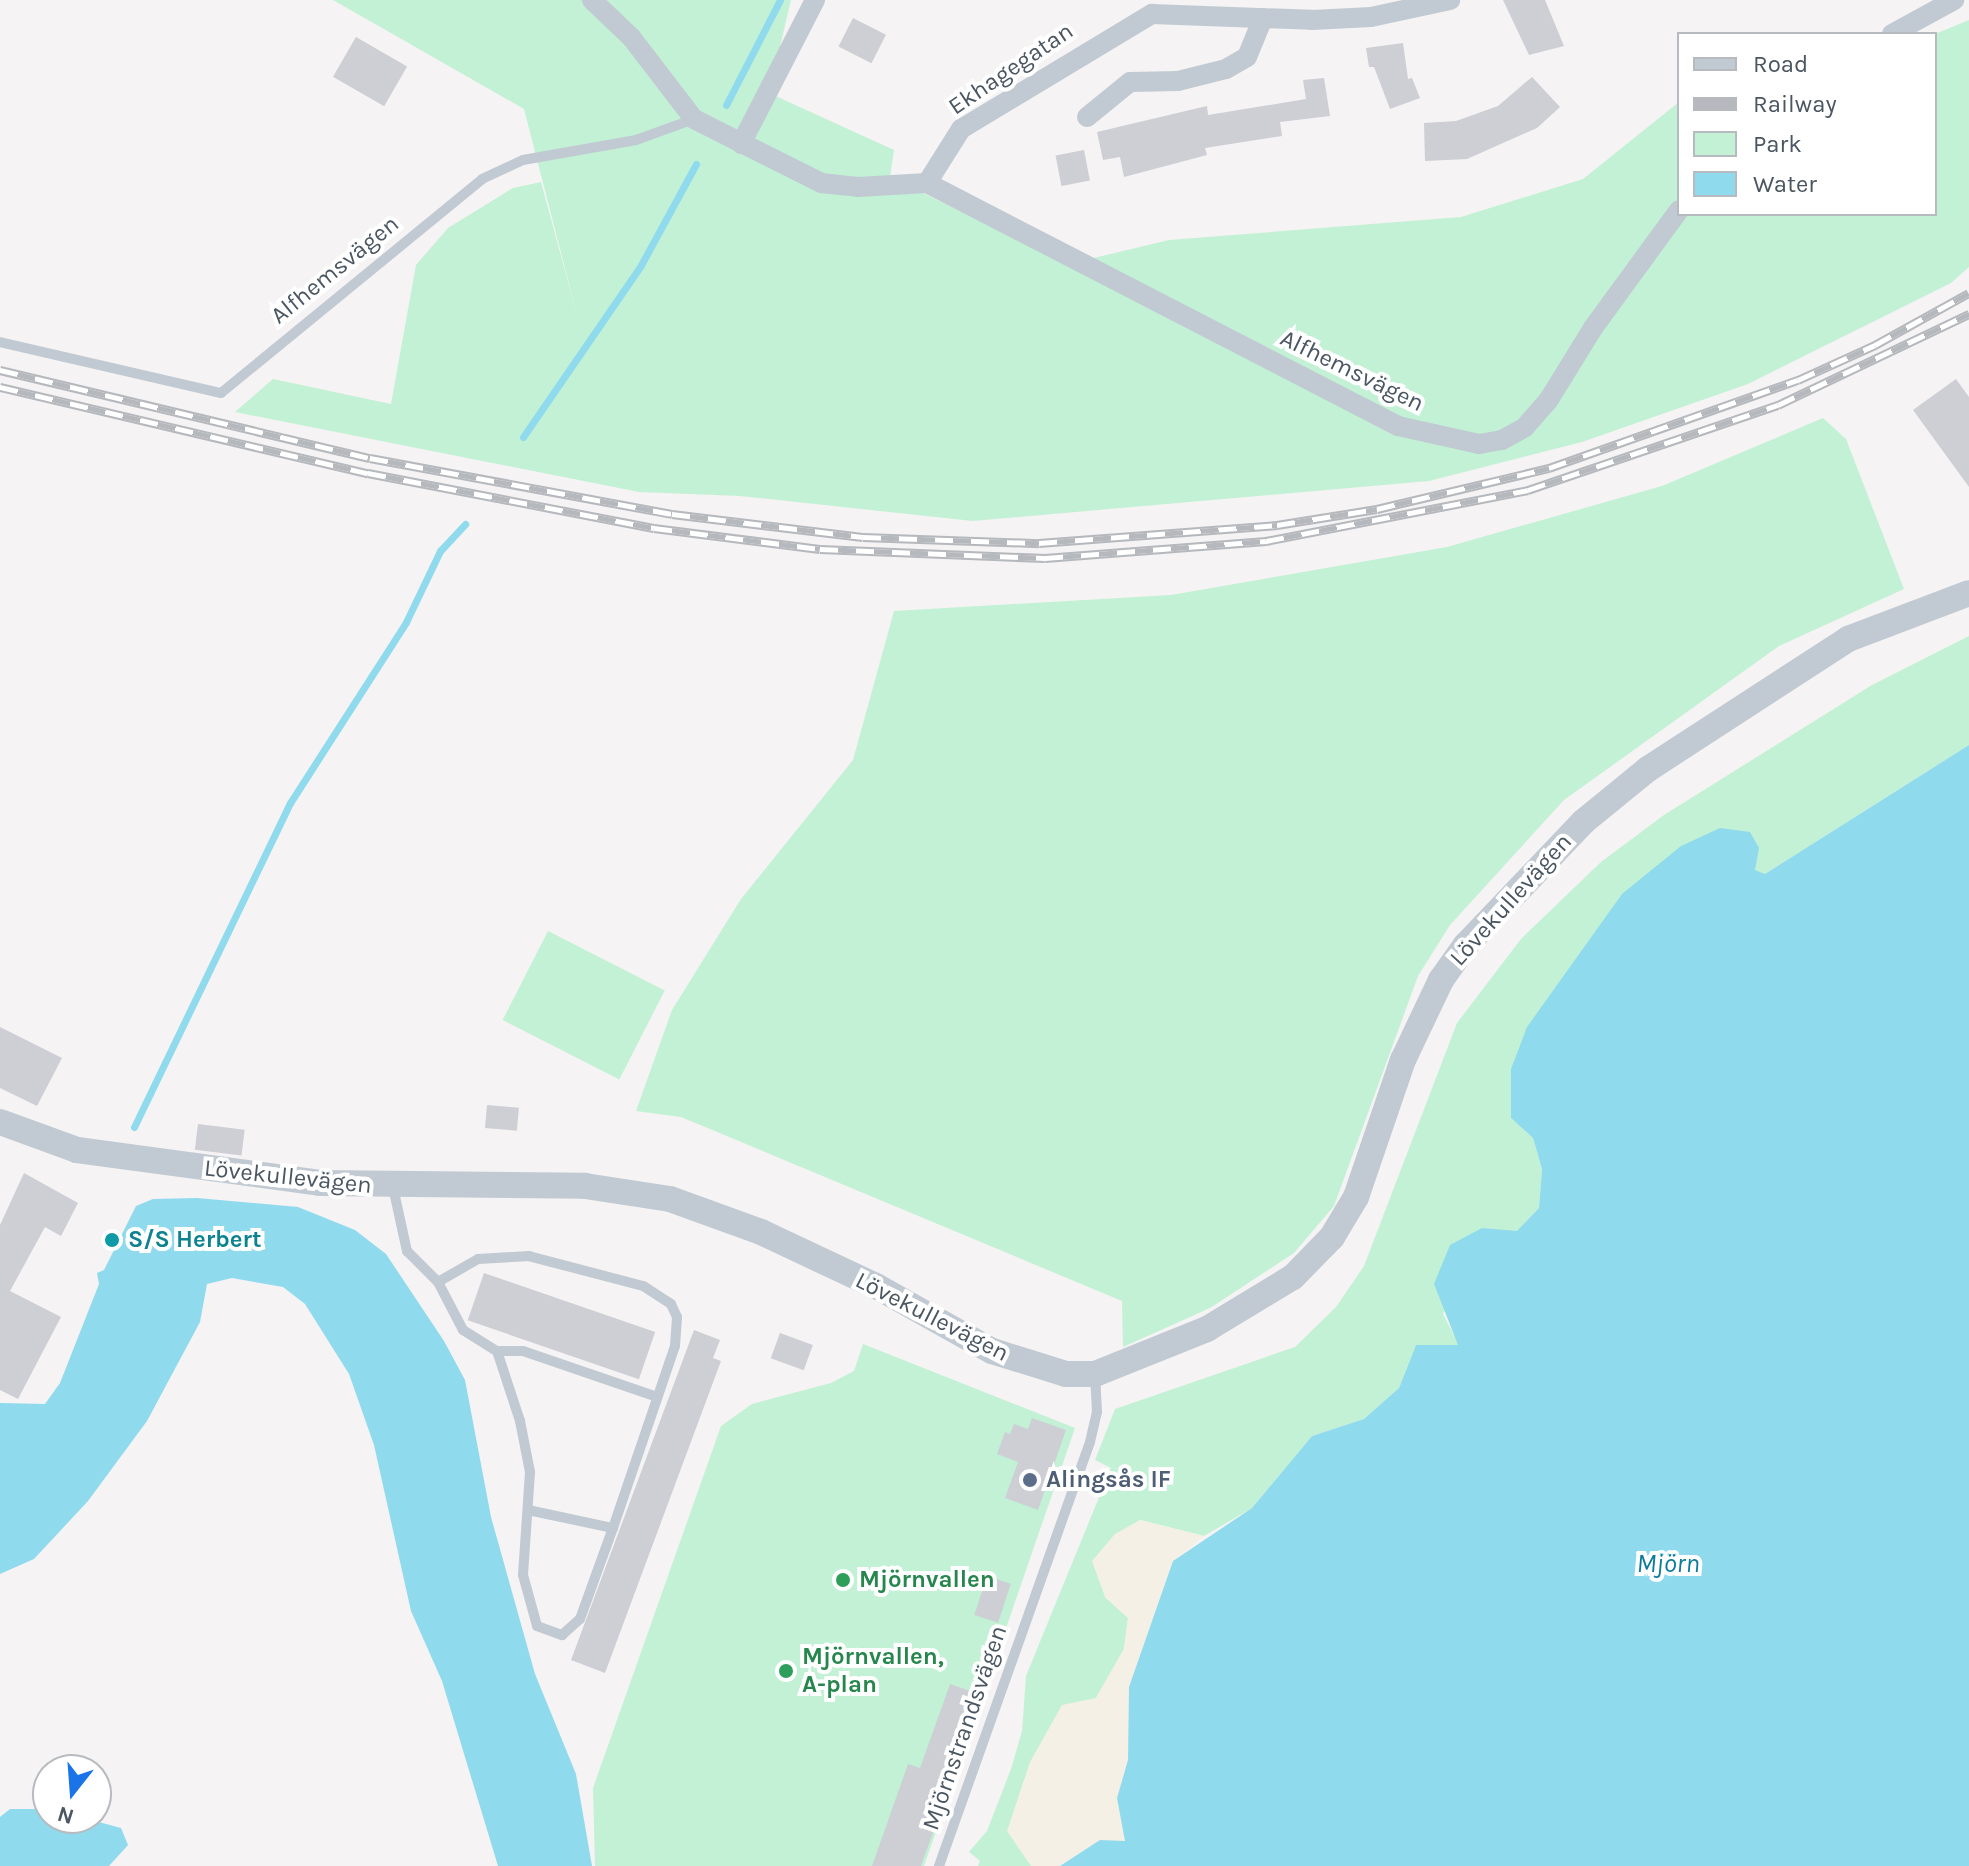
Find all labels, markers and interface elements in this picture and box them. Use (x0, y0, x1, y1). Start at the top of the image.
street label: Ekhagegatan (943, 17, 1079, 121)
legend (1677, 32, 1937, 216)
text: Road (1753, 50, 1808, 78)
text: Railway (1753, 90, 1837, 118)
text: Park (1753, 130, 1802, 158)
text: Water (1753, 170, 1817, 198)
street label: Alfhemsvägen (265, 210, 405, 330)
street label: Alfhemsvägen (1275, 324, 1429, 418)
street label: Lövekullevägen (1444, 828, 1578, 972)
street label: Lövekullevägen (203, 1154, 373, 1200)
place label: S/S Herbert (128, 1226, 261, 1254)
marker: S/S Herbert (103, 1231, 121, 1249)
street label: Lövekullevägen (851, 1266, 1013, 1368)
place label: Alingsås IF (1046, 1466, 1171, 1494)
marker: Alingsås IF (1021, 1471, 1039, 1489)
water label: Mjörn (1637, 1548, 1699, 1580)
place label: Mjörnvallen (859, 1566, 995, 1594)
marker: Mjörnvallen (834, 1571, 852, 1589)
street label: Mjörnstrandsvägen (916, 1622, 1014, 1834)
place label: Mjörnvallen, A-plan (802, 1643, 944, 1699)
marker: Mjörnvallen, A-plan (777, 1662, 795, 1680)
north arrow (32, 1754, 112, 1834)
text: N (54, 1800, 77, 1830)

